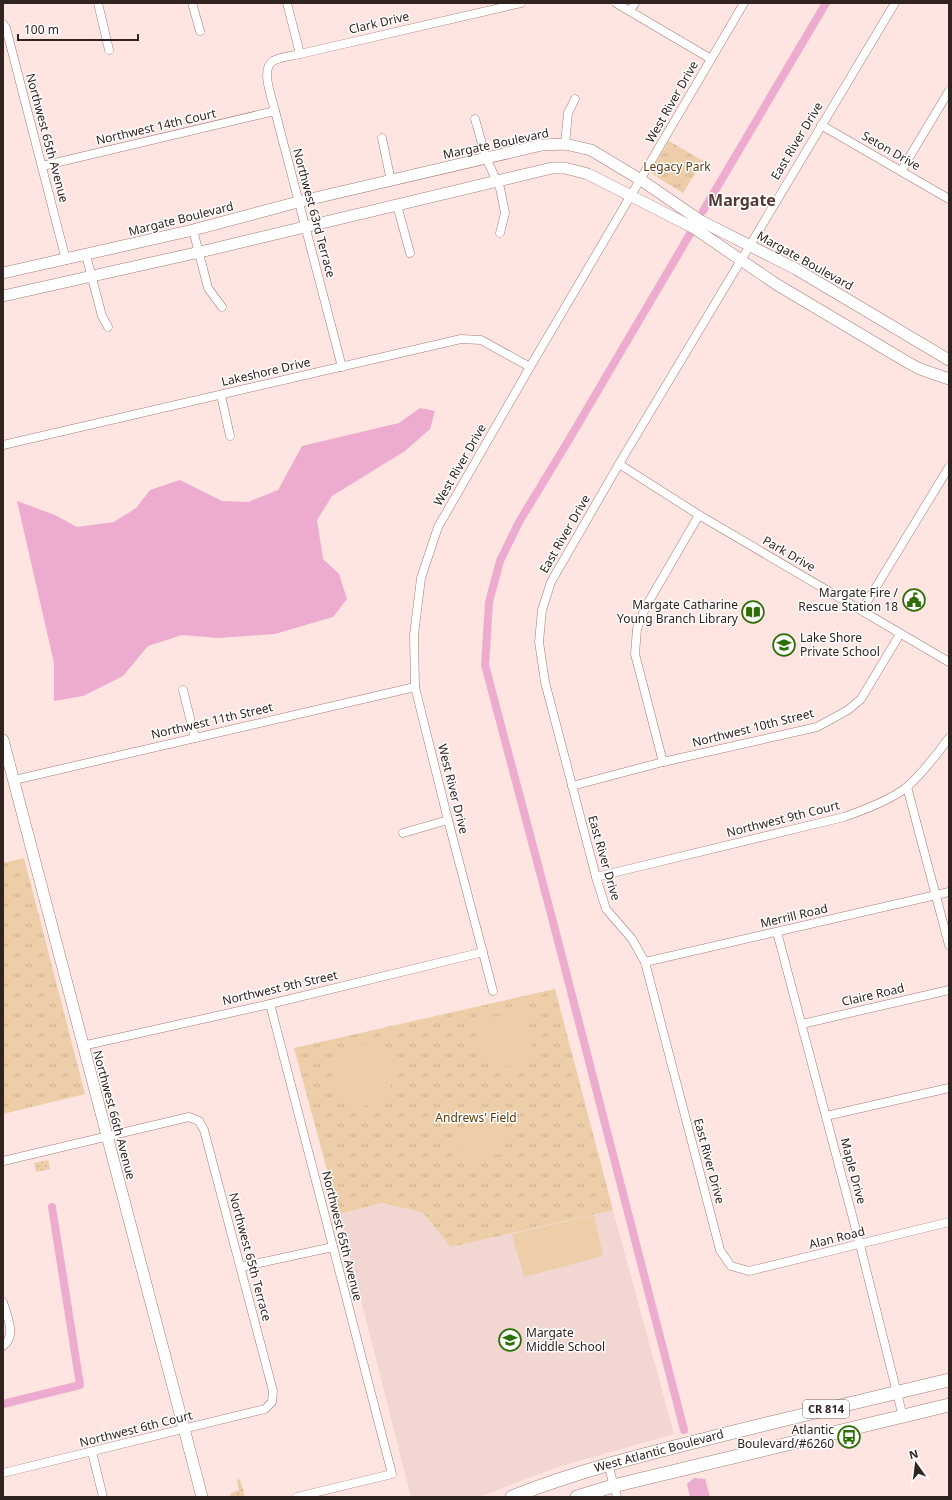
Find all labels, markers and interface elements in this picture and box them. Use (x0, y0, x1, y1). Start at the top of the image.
street label: Clark Drive (347, 7, 411, 38)
scale bar (18, 16, 138, 42)
text: 100 m (24, 21, 59, 38)
street label: West River Drive (641, 57, 702, 146)
street label: Northwest 65th Avenue (22, 71, 73, 205)
street label: East River Drive (767, 99, 827, 183)
street label: Northwest 14th Court (94, 104, 218, 149)
street label: Margate Boulevard (441, 124, 550, 163)
street label: Seton Drive (859, 127, 924, 174)
street label: Northwest 63rd Terrace (289, 146, 340, 280)
park label: Legacy Park (643, 158, 711, 175)
district label: Margate (708, 189, 776, 211)
street label: Margate Boulevard (127, 197, 235, 240)
street label: Margate Boulevard (754, 227, 857, 294)
street label: Lakeshore Drive (220, 353, 312, 390)
street label: West River Drive (429, 420, 490, 509)
street label: East River Drive (535, 491, 594, 576)
street label: Park Drive (760, 532, 819, 576)
place label: Margate Fire / Rescue Station 18 (798, 584, 899, 615)
public building icon: Margate Fire / Rescue Station 18 (901, 587, 927, 613)
place label: Margate Catharine Young Branch Library (617, 596, 739, 627)
library icon: Margate Catharine Young Branch Library (740, 599, 766, 625)
place label: Lake Shore Private School (800, 629, 880, 660)
school or university icon: Lake Shore Private School (771, 632, 797, 658)
street label: Northwest 11th Street (149, 698, 275, 743)
street label: Northwest 10th Street (690, 704, 816, 751)
street label: West River Drive (434, 742, 473, 836)
street label: Northwest 9th Court (725, 796, 842, 841)
street label: East River Drive (584, 813, 625, 903)
street label: Merrill Road (758, 899, 829, 932)
street label: Northwest 9th Street (221, 966, 340, 1009)
street label: Claire Road (840, 979, 906, 1010)
street label: Northwest 66th Avenue (89, 1048, 140, 1182)
park label: Andrews' Field (435, 1109, 517, 1126)
street label: East River Drive (690, 1116, 729, 1206)
street label: Maple Drive (837, 1136, 871, 1206)
street label: Northwest 65th Avenue (318, 1169, 367, 1303)
street label: Northwest 65th Terrace (225, 1191, 276, 1323)
street label: Alan Road (807, 1222, 867, 1253)
place label: Margate Middle School (526, 1324, 605, 1355)
school or university icon: Margate Middle School (497, 1327, 523, 1353)
road number: CR 814 (803, 1400, 849, 1418)
street label: Northwest 6th Court (78, 1406, 195, 1451)
place label: Atlantic Boulevard/#6260 (737, 1421, 834, 1452)
bus stop icon: Atlantic Boulevard/#6260 (836, 1424, 862, 1450)
street label: West Atlantic Boulevard (592, 1425, 726, 1476)
north arrow (896, 1444, 936, 1484)
text: N (907, 1445, 920, 1462)

